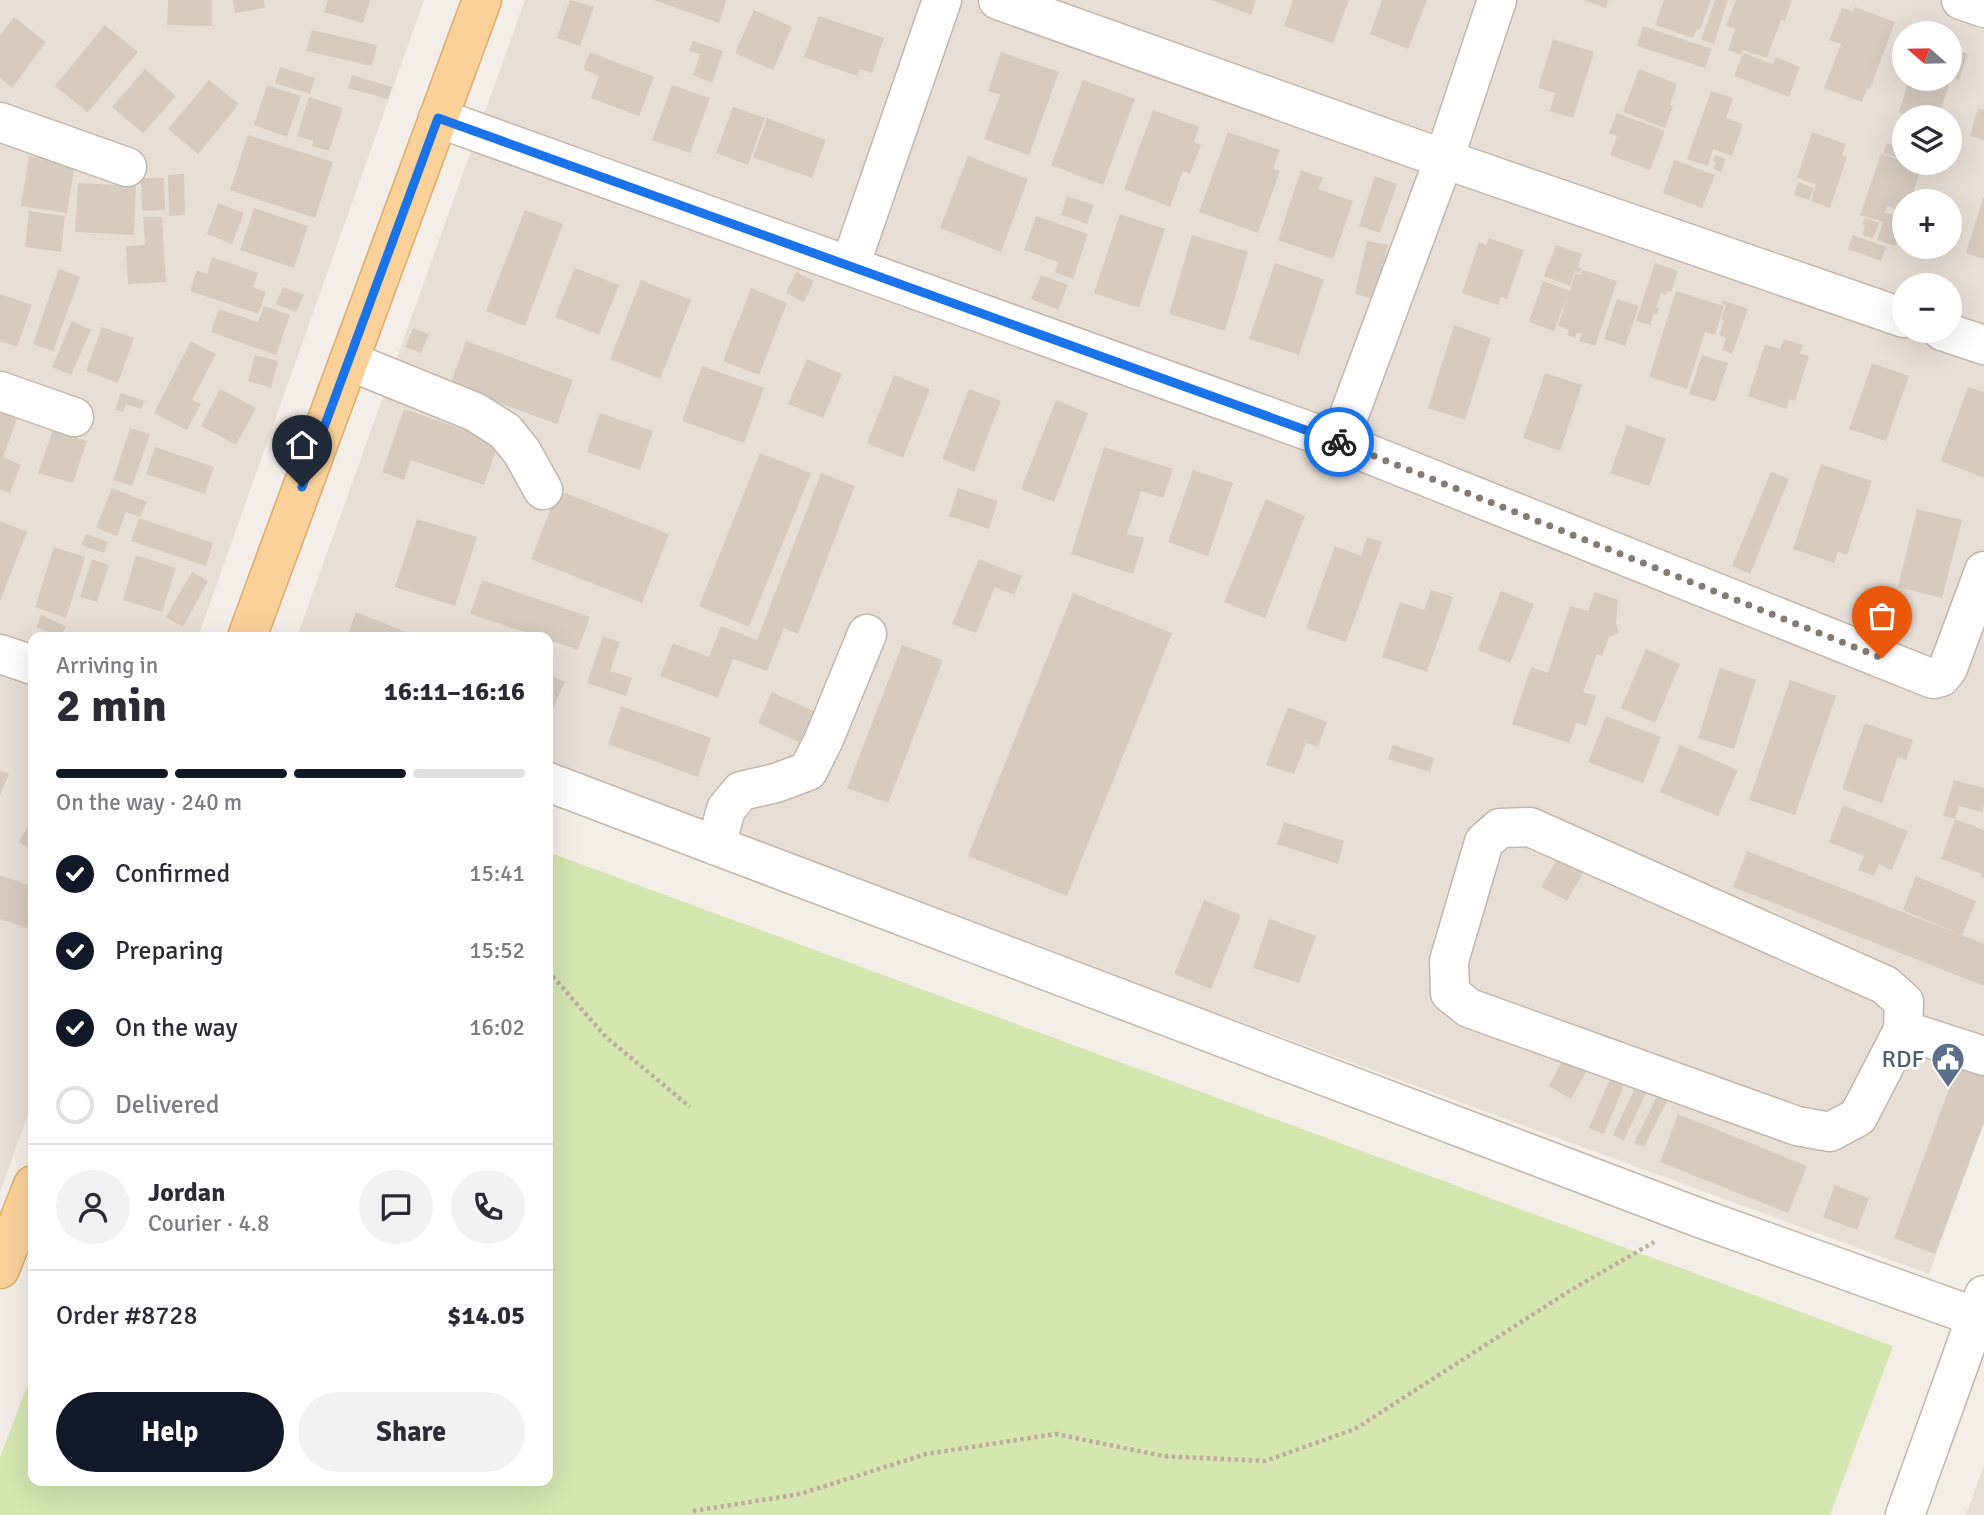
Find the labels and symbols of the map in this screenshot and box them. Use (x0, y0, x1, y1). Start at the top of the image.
north arrow (1892, 21, 1962, 91)
courier (1304, 407, 1374, 477)
pin (272, 415, 332, 487)
pin (1852, 586, 1912, 658)
public building icon: RDF (1929, 1040, 1967, 1089)
place label: RDF (1882, 1044, 1924, 1074)

